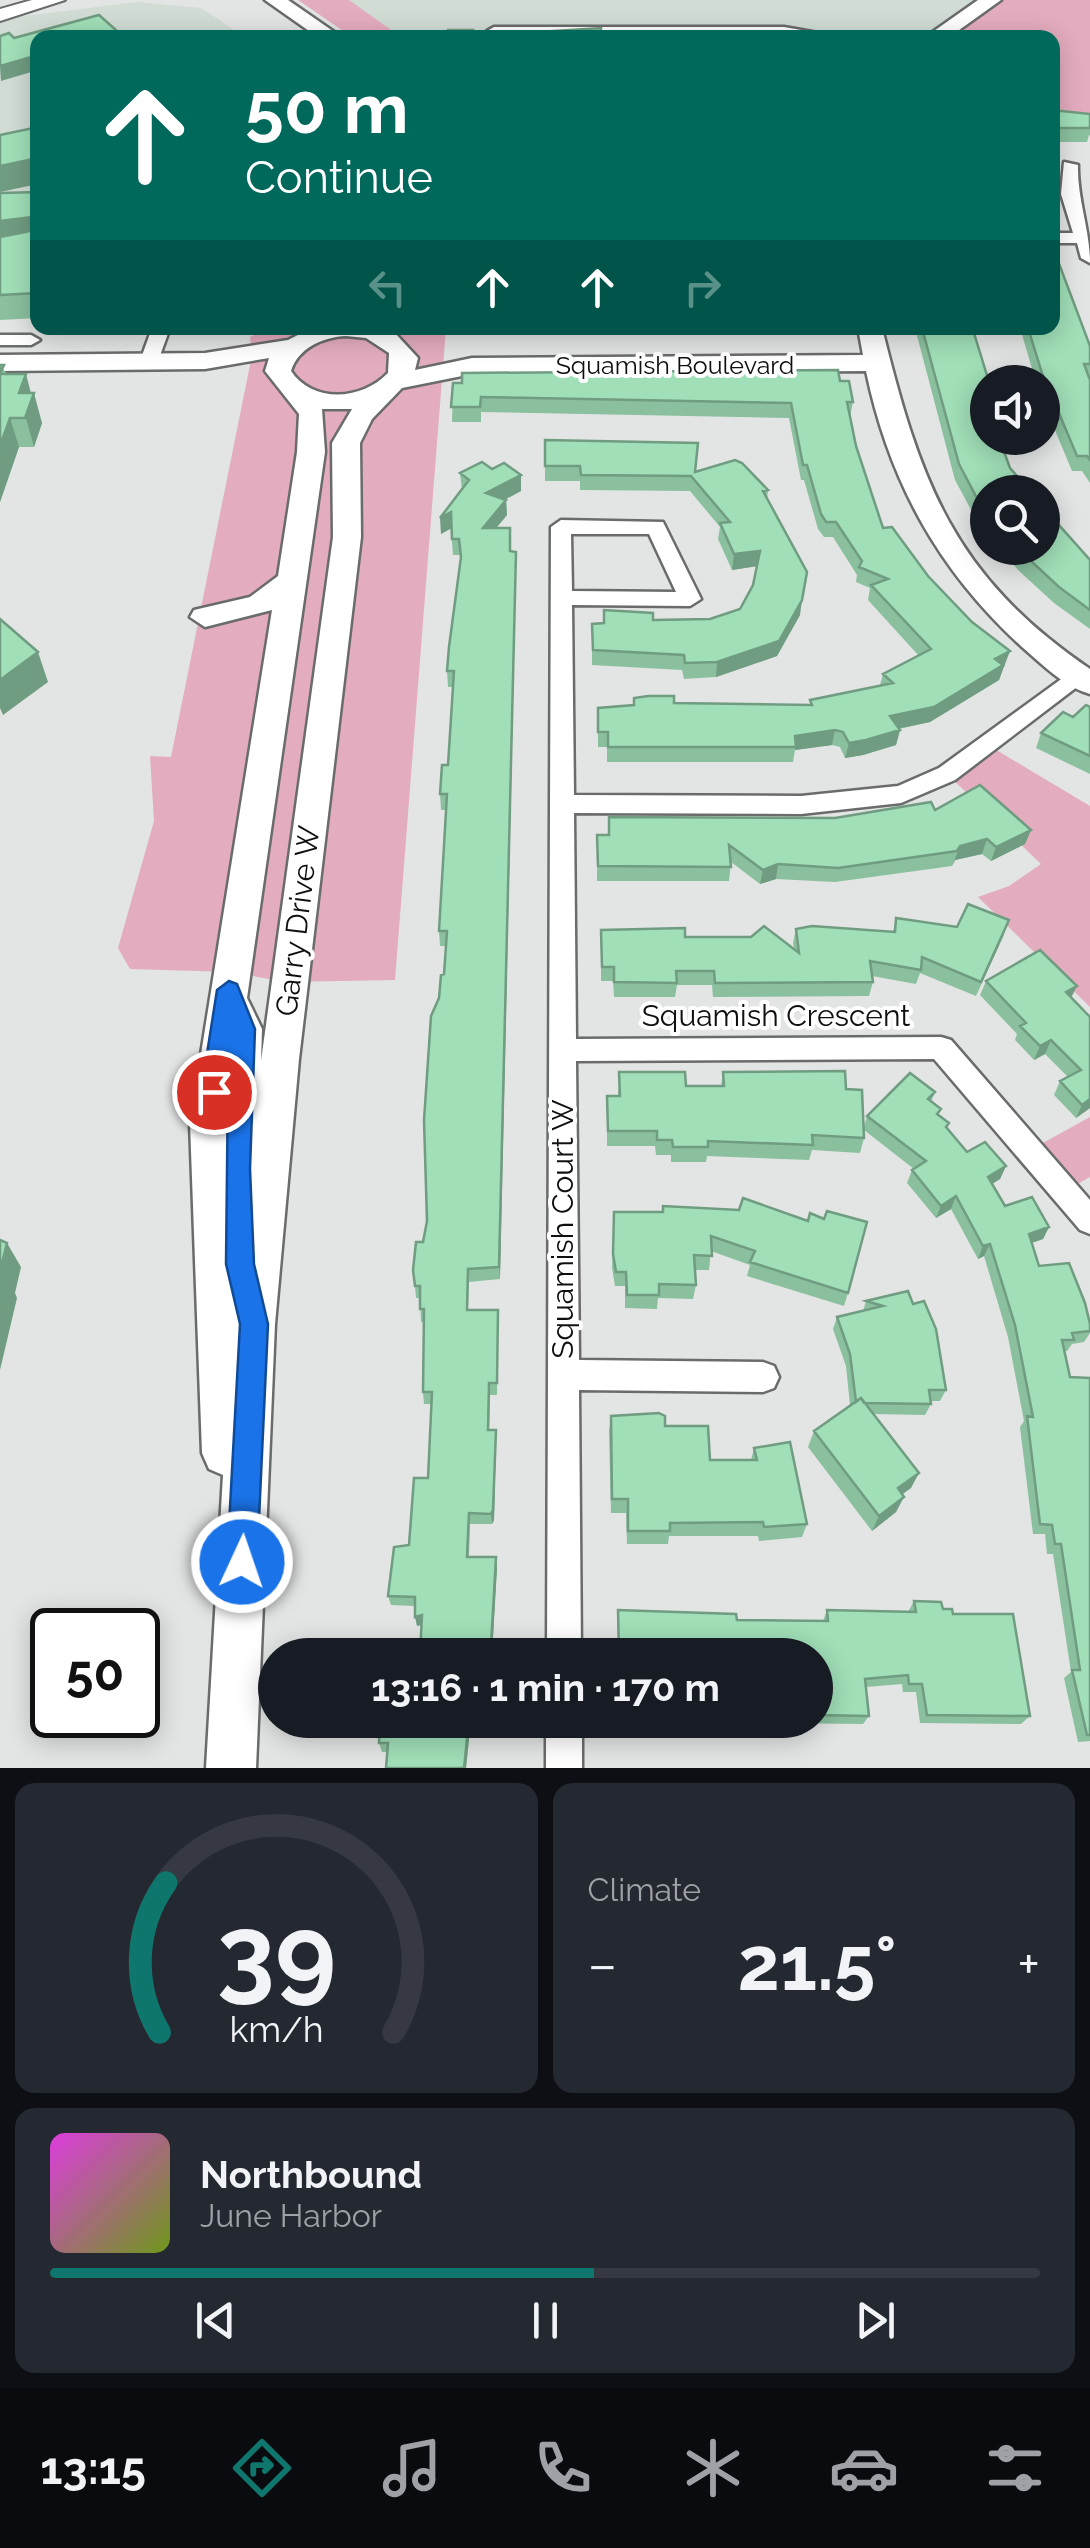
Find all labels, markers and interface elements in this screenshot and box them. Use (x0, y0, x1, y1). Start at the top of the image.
text: 50 m (245, 67, 409, 149)
icon: ahead (80, 70, 210, 200)
text: Continue (245, 151, 433, 204)
icon: left (360, 260, 415, 315)
icon: ahead (465, 260, 520, 315)
icon: ahead (570, 260, 625, 315)
icon: right (675, 260, 730, 315)
street label: Squamish Boulevard (556, 350, 794, 380)
map controls (970, 365, 1060, 565)
button: sound (970, 365, 1060, 455)
button: search (970, 475, 1060, 565)
street label: Garry Drive W (268, 823, 327, 1018)
street label: Squamish Crescent (642, 998, 910, 1033)
pin (172, 1050, 257, 1135)
icon: arrive (187, 1065, 242, 1120)
street label: Squamish Court W (545, 1099, 580, 1359)
position arrow (190, 1510, 294, 1614)
speed limit sign: 50 (30, 1608, 160, 1738)
text: 13:16 · 1 min · 170 m (371, 1665, 720, 1710)
text: Climate (588, 1871, 701, 1908)
text: 39 (217, 1892, 336, 2014)
text: 21.5° (738, 1919, 897, 2008)
text: − (588, 1932, 617, 1997)
text: + (1017, 1932, 1040, 1997)
text: km/h (229, 2008, 323, 2050)
text: Northbound (200, 2152, 422, 2197)
text: June Harbor (200, 2197, 382, 2234)
icon: previous (188, 2293, 243, 2348)
icon: pause (518, 2293, 573, 2348)
icon: next (848, 2293, 903, 2348)
icon: directions (227, 2433, 297, 2503)
icon: music (377, 2433, 447, 2503)
icon: phone (528, 2433, 598, 2503)
icon: climate (678, 2433, 748, 2503)
icon: car (829, 2433, 899, 2503)
icon: filters (980, 2433, 1050, 2503)
text: 13:15 (40, 2442, 146, 2495)

